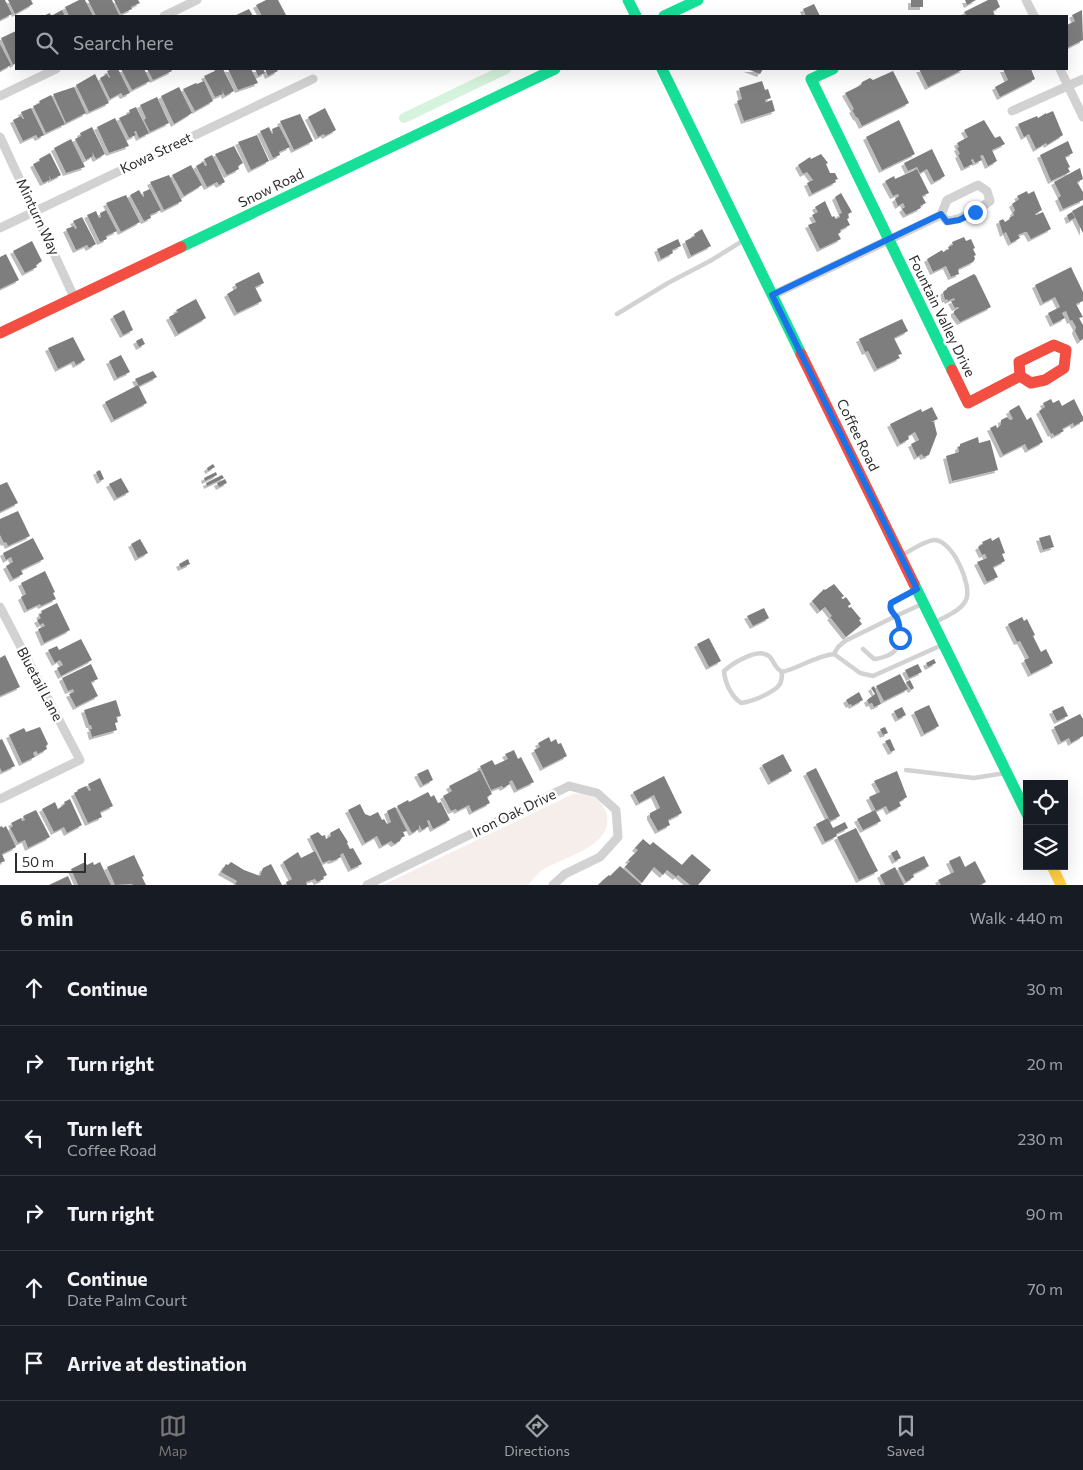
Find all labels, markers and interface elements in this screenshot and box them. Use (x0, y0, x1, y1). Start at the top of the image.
search box (15, 15, 1068, 70)
icon: search (33, 29, 61, 57)
text: Search here (73, 31, 173, 54)
street label: Kowa Street (117, 128, 195, 177)
street label: Snow Road (235, 164, 306, 211)
street label: Minturn Way (13, 176, 64, 258)
route end (964, 201, 987, 224)
street label: Fountain Valley Drive (906, 252, 979, 380)
street label: Coffee Road (834, 396, 883, 474)
route start (889, 627, 912, 650)
street label: Bluetail Lane (14, 644, 67, 724)
map controls (1023, 780, 1068, 870)
button: locate (1023, 780, 1068, 825)
street label: Iron Oak Drive (469, 785, 558, 840)
button: layers (1023, 825, 1068, 870)
scale bar (15, 850, 86, 873)
text: 50 m (22, 853, 54, 870)
text: 6 min (20, 905, 73, 930)
text: Walk · 440 m (970, 908, 1063, 927)
icon: ahead (20, 974, 48, 1002)
text: Continue (67, 977, 147, 1000)
text: 30 m (1026, 979, 1063, 998)
icon: right (20, 1049, 48, 1077)
text: Turn right (67, 1052, 154, 1075)
text: 20 m (1027, 1054, 1063, 1073)
text: Turn left (67, 1117, 142, 1140)
icon: left (20, 1124, 48, 1152)
text: 230 m (1018, 1129, 1063, 1148)
text: Coffee Road (67, 1140, 157, 1159)
icon: right (20, 1199, 48, 1227)
text: Turn right (67, 1202, 154, 1225)
text: 90 m (1026, 1204, 1063, 1223)
text: Continue (67, 1267, 147, 1290)
icon: ahead (20, 1274, 48, 1302)
text: 70 m (1027, 1279, 1063, 1298)
text: Date Palm Court (67, 1290, 187, 1309)
icon: arrive (20, 1349, 48, 1377)
text: Arrive at destination (67, 1352, 247, 1375)
tab: Map (158, 1412, 187, 1459)
tab: Directions (504, 1412, 570, 1459)
tab: Saved (887, 1412, 925, 1459)

